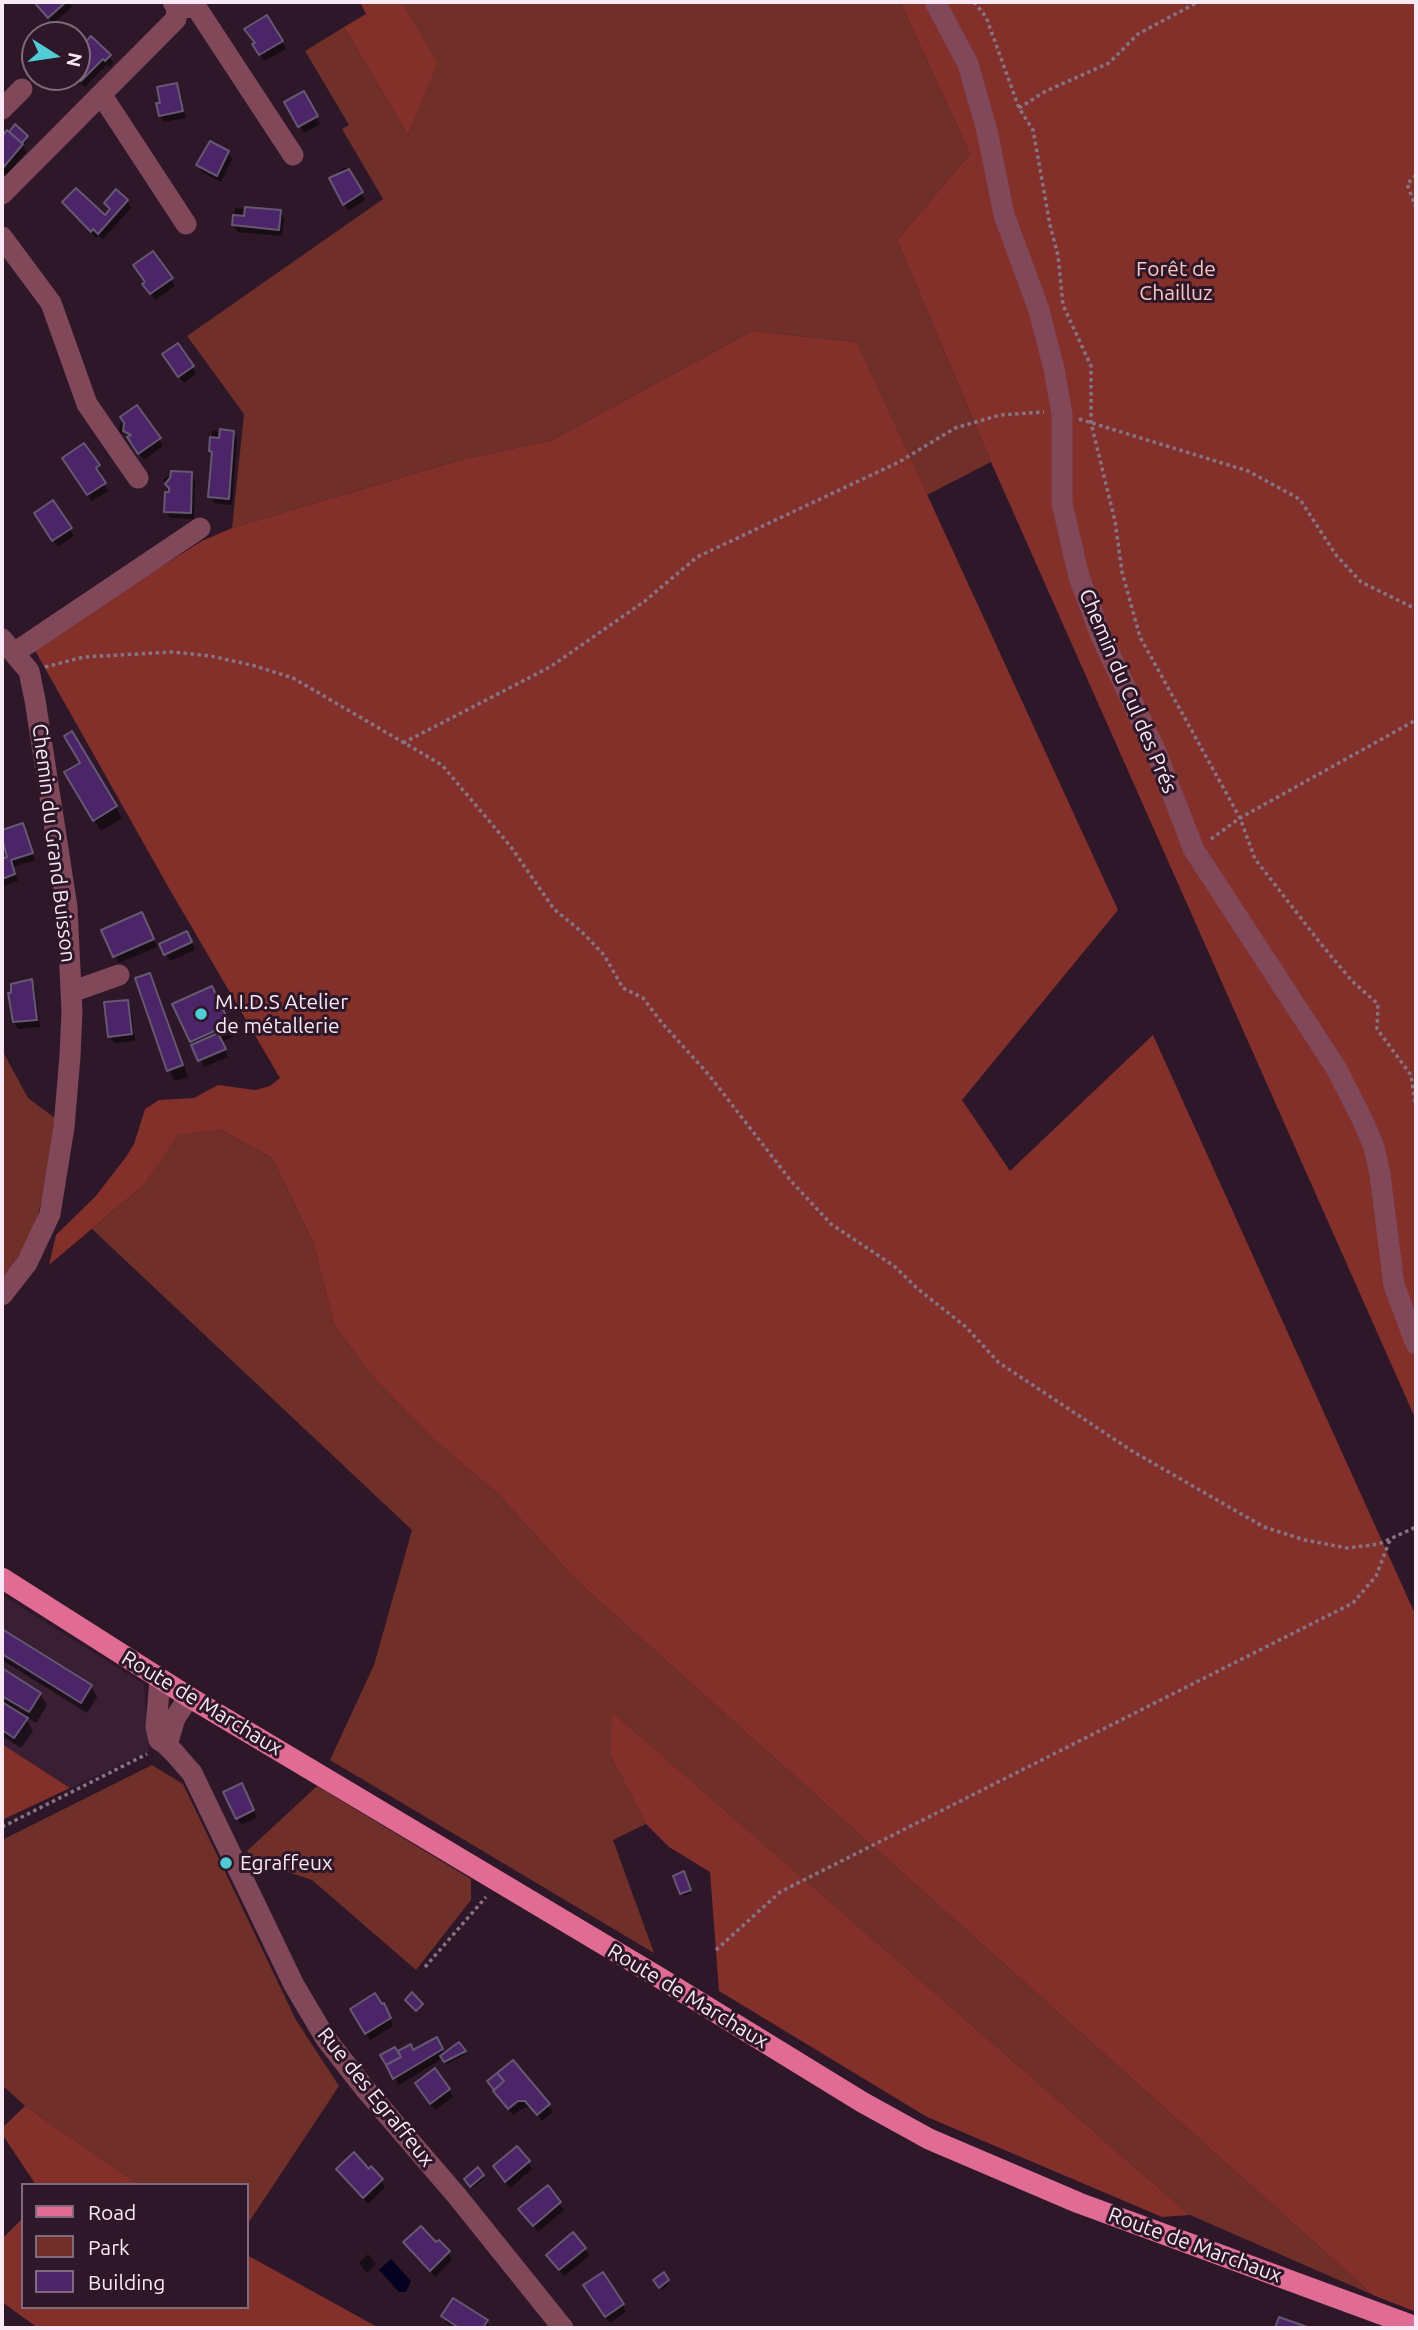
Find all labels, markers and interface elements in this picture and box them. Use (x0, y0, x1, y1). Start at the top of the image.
north arrow (21, 21, 91, 91)
text: N (62, 51, 87, 69)
park label: Forêt de Chailluz (1136, 256, 1216, 306)
street label: Chemin du Cul des Prés (1074, 585, 1182, 797)
street label: Chemin du Grand Buisson (27, 722, 81, 964)
place label: M.I.D.S Atelier de métallerie (215, 989, 348, 1039)
marker: M.I.D.S Atelier de métallerie (193, 1006, 209, 1022)
street label: Route de Marchaux (117, 1645, 287, 1761)
place label: Egraffeux (240, 1850, 333, 1876)
marker: Egraffeux (218, 1855, 234, 1871)
street label: Route de Marchaux (603, 1938, 773, 2054)
street label: Rue des Egraffeux (312, 2022, 440, 2172)
legend (21, 2183, 248, 2309)
text: Road (88, 2200, 136, 2224)
street label: Route de Marchaux (1105, 2202, 1285, 2288)
text: Park (88, 2235, 130, 2259)
text: Building (88, 2270, 165, 2294)

